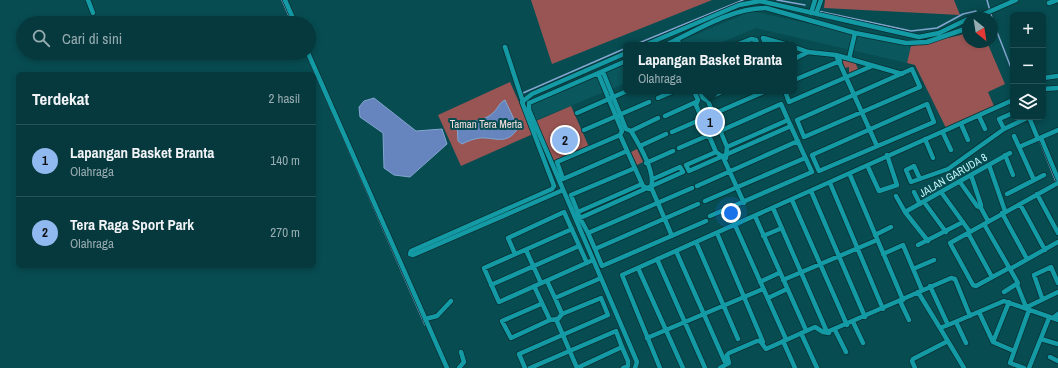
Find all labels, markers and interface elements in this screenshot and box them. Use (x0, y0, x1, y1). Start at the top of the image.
north arrow (962, 12, 998, 48)
map controls (1010, 12, 1046, 120)
button: + (1010, 12, 1046, 48)
search box (16, 16, 316, 60)
icon: search (30, 27, 52, 49)
text: Cari di sini (62, 28, 122, 49)
popup (623, 42, 797, 94)
button: − (1010, 48, 1046, 84)
text: Lapangan Basket Branta (638, 49, 782, 70)
text: Olahraga (638, 70, 682, 87)
button: layers (1010, 84, 1046, 120)
text: Terdekat (32, 87, 89, 110)
text: 2 hasil (269, 90, 300, 107)
pin: 1 (697, 107, 723, 137)
park label: Taman Tera Merta (450, 117, 522, 131)
pin: 2 (552, 125, 578, 155)
text: Lapangan Basket Branta (70, 142, 214, 163)
street label: JALAN GARUDA 8 (917, 150, 989, 200)
text: 1 (42, 152, 48, 169)
text: 140 m (270, 152, 300, 169)
text: Olahraga (70, 163, 114, 180)
your location (721, 203, 741, 223)
text: Tera Raga Sport Park (70, 214, 194, 235)
text: 2 (42, 224, 48, 241)
text: 270 m (270, 224, 300, 241)
text: Olahraga (70, 235, 114, 252)

